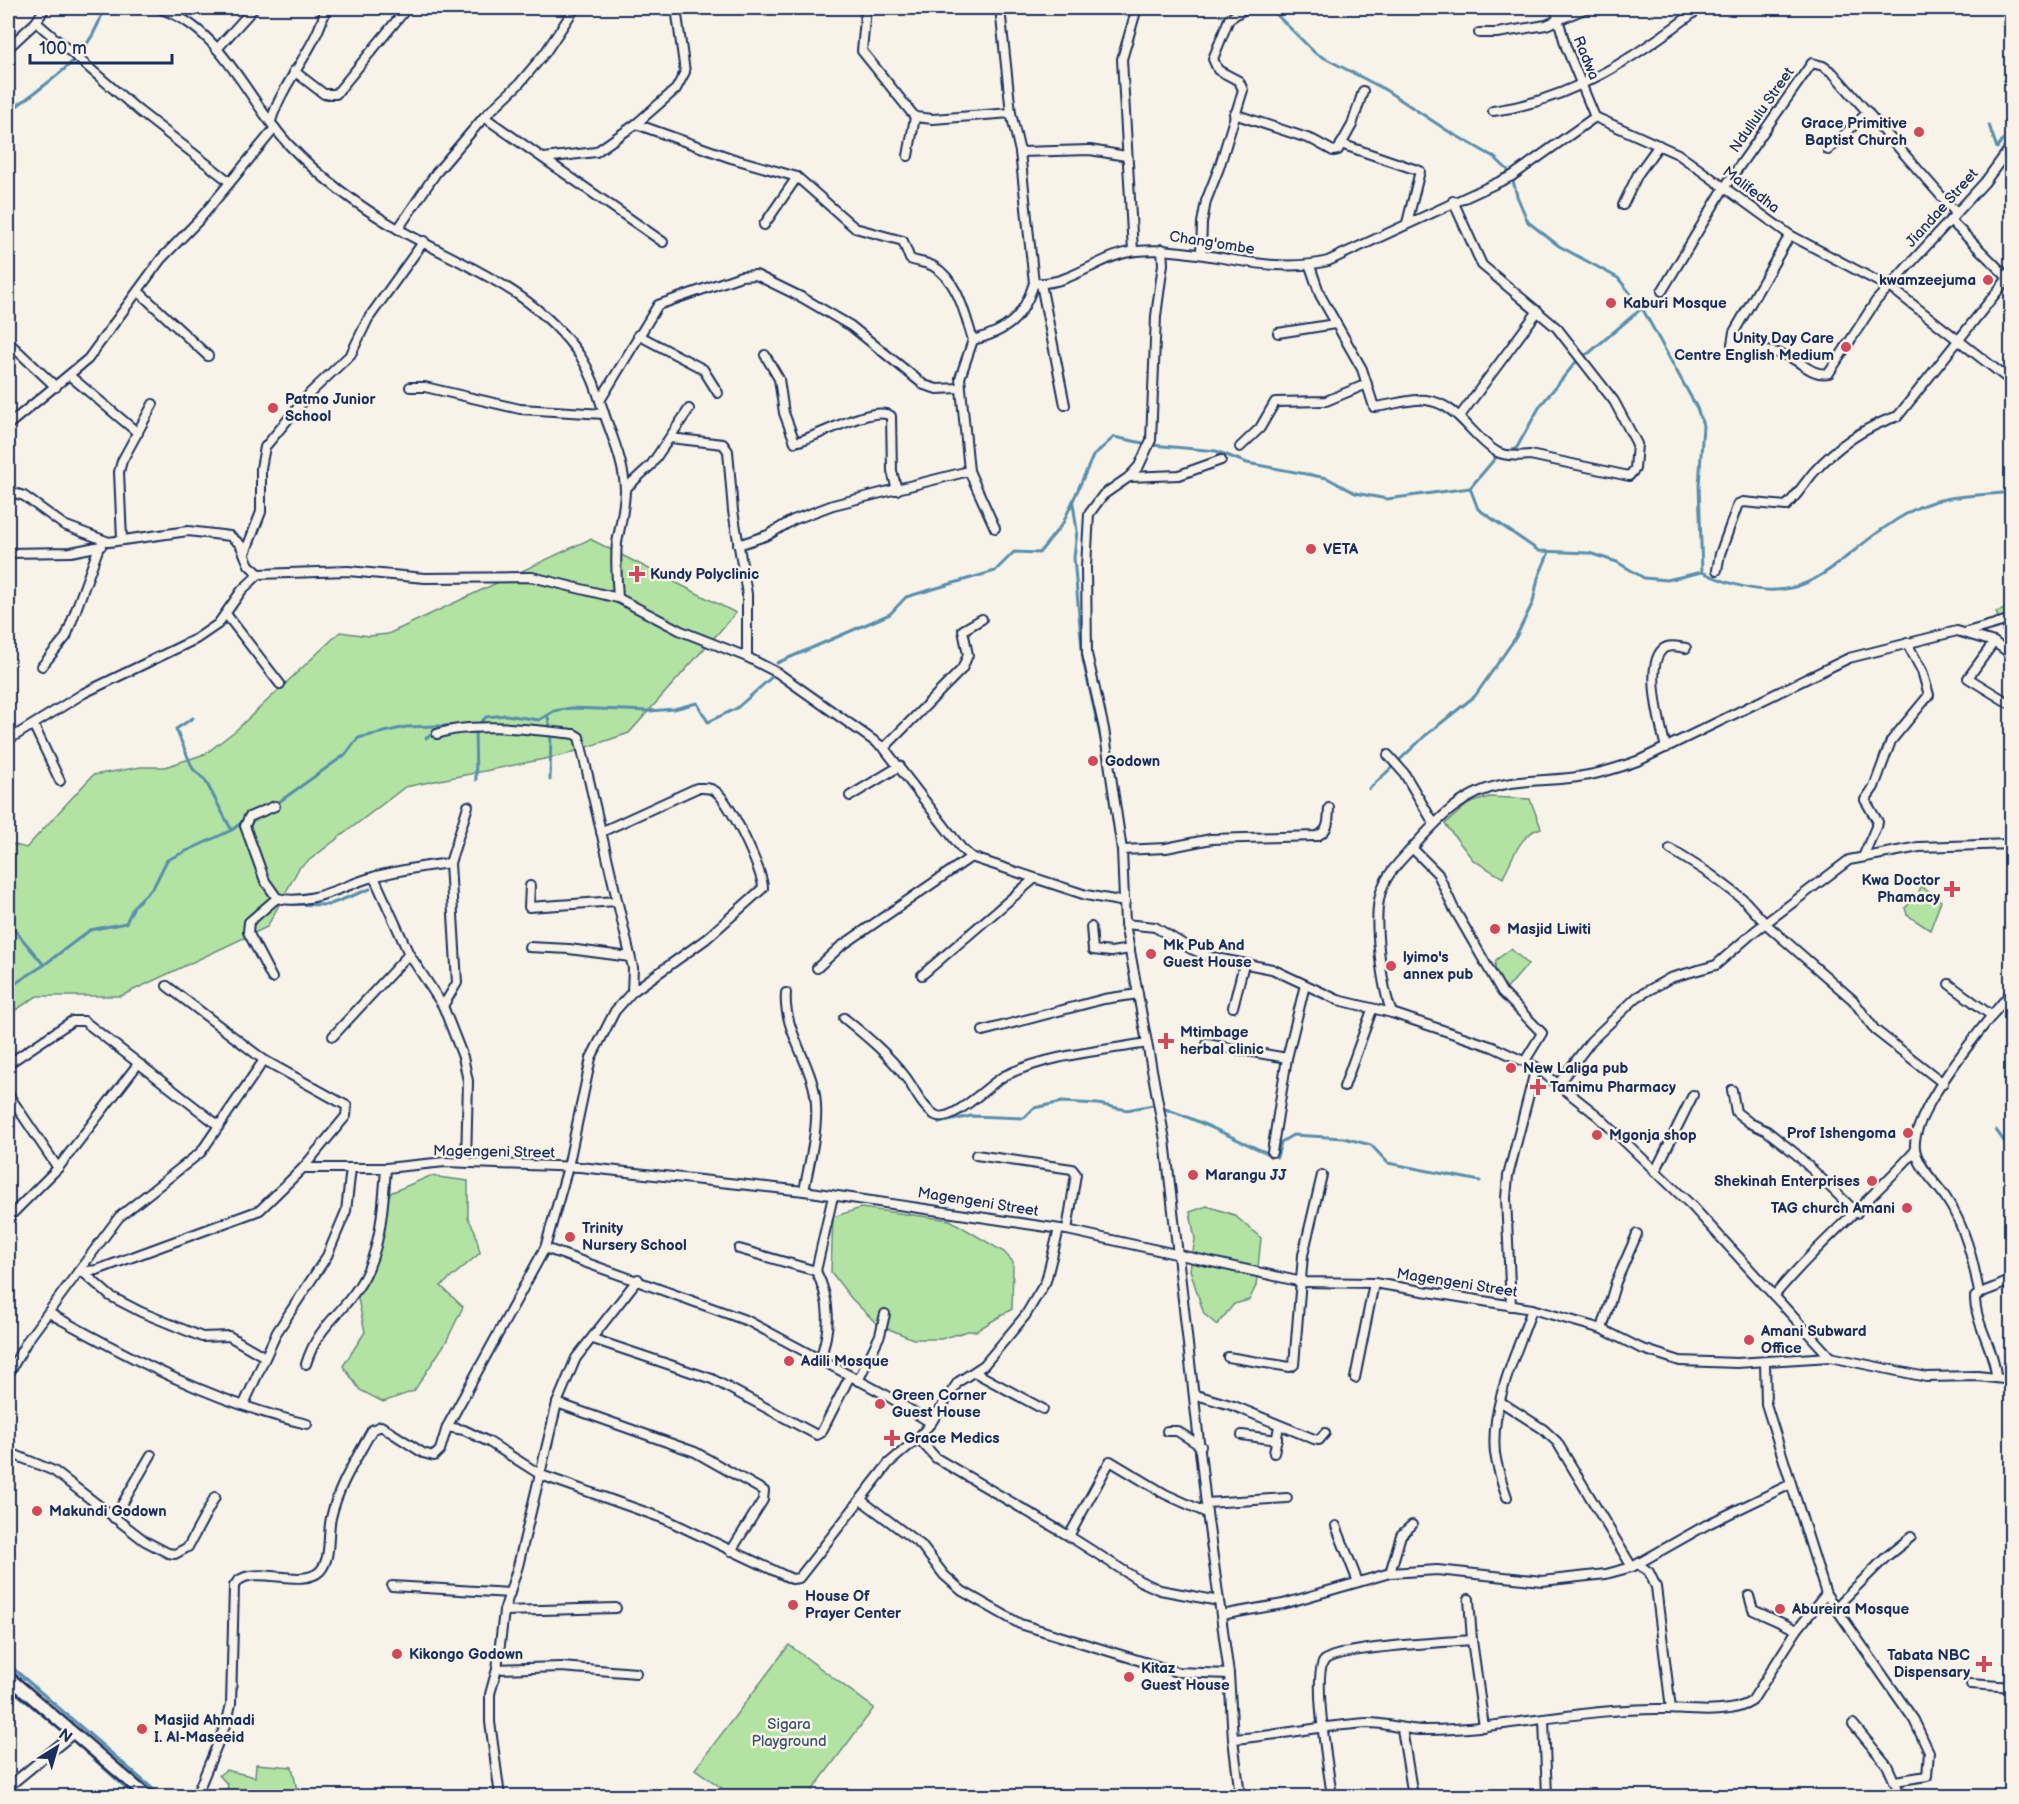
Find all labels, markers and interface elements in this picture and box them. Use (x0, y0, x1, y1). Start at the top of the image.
scale bar (30, 27, 172, 65)
street label: Radwa (1569, 33, 1603, 83)
text: 100 m (39, 38, 87, 59)
street label: Ndullulu Street (1726, 63, 1799, 156)
place label: Grace Primitive Baptist Church (1801, 114, 1907, 150)
marker: Grace Primitive Baptist Church (1912, 125, 1926, 139)
street label: Malifedha (1719, 162, 1783, 218)
street label: Jiandae Street (1902, 164, 1983, 251)
street label: Chang'ombe (1168, 227, 1256, 259)
place label: kwamzeejuma (1879, 271, 1976, 290)
marker: kwamzeejuma (1981, 273, 1995, 287)
place label: Kaburi Mosque (1623, 294, 1727, 313)
marker: Kaburi Mosque (1604, 296, 1618, 310)
place label: Unity Day Care Centre English Medium (1674, 329, 1834, 365)
marker: Unity Day Care Centre English Medium (1839, 340, 1853, 354)
place label: Patmo Junior School (285, 390, 376, 426)
marker: Patmo Junior School (266, 401, 280, 415)
place label: VETA (1323, 540, 1359, 559)
marker: VETA (1304, 542, 1318, 556)
marker: Kundy Polyclinic (628, 565, 646, 583)
place label: Kundy Polyclinic (650, 565, 759, 584)
place label: Godown (1105, 752, 1160, 771)
marker: Godown (1086, 754, 1100, 768)
place label: Kwa Doctor Phamacy (1861, 871, 1941, 907)
marker: Kwa Doctor Phamacy (1945, 882, 1959, 896)
place label: Masjid Liwiti (1507, 920, 1591, 939)
marker: Masjid Liwiti (1488, 922, 1502, 936)
place label: Mk Pub And Guest House (1163, 936, 1252, 972)
marker: Mk Pub And Guest House (1144, 947, 1158, 961)
place label: lyimo's annex pub (1403, 948, 1474, 984)
marker: lyimo's annex pub (1384, 959, 1398, 973)
place label: Mtimbage herbal clinic (1180, 1023, 1264, 1059)
marker: Mtimbage herbal clinic (1157, 1032, 1175, 1050)
place label: New Laliga pub (1523, 1059, 1628, 1078)
marker: New Laliga pub (1504, 1061, 1518, 1075)
place label: Tamimu Pharmacy (1550, 1078, 1676, 1097)
marker: Tamimu Pharmacy (1531, 1080, 1545, 1094)
place label: Prof Ishengoma (1787, 1124, 1896, 1143)
place label: Mgonja shop (1609, 1126, 1697, 1145)
marker: Prof Ishengoma (1901, 1126, 1915, 1140)
marker: Mgonja shop (1590, 1128, 1604, 1142)
street label: Magengeni Street (433, 1141, 556, 1163)
place label: Marangu JJ (1205, 1166, 1287, 1185)
marker: Marangu JJ (1186, 1168, 1200, 1182)
place label: Shekinah Enterprises (1714, 1172, 1860, 1191)
marker: Shekinah Enterprises (1865, 1174, 1879, 1188)
street label: Magengeni Street (916, 1183, 1040, 1221)
place label: TAG church Amani (1771, 1199, 1895, 1218)
marker: TAG church Amani (1900, 1201, 1914, 1215)
place label: Trinity Nursery School (582, 1219, 687, 1255)
marker: Trinity Nursery School (563, 1230, 577, 1244)
street label: Magengeni Street (1395, 1264, 1519, 1302)
place label: Amani Subward Office (1760, 1322, 1866, 1358)
marker: Amani Subward Office (1742, 1333, 1756, 1347)
place label: Adili Mosque (800, 1352, 889, 1371)
marker: Adili Mosque (782, 1354, 796, 1368)
place label: Green Corner Guest House (892, 1386, 988, 1422)
marker: Green Corner Guest House (873, 1397, 887, 1411)
place label: Grace Medics (904, 1429, 1000, 1448)
marker: Grace Medics (885, 1431, 899, 1445)
place label: Makundi Godown (49, 1502, 167, 1521)
marker: Makundi Godown (30, 1504, 44, 1518)
place label: House Of Prayer Center (805, 1587, 902, 1623)
marker: House Of Prayer Center (786, 1598, 800, 1612)
place label: Abureira Mosque (1791, 1600, 1910, 1619)
marker: Abureira Mosque (1773, 1602, 1787, 1616)
place label: Kikongo Godown (409, 1645, 523, 1664)
place label: Tabata NBC Dispensary (1887, 1646, 1970, 1682)
marker: Kikongo Godown (390, 1647, 404, 1661)
marker: Tabata NBC Dispensary (1975, 1655, 1993, 1673)
place label: Kitaz Guest House (1141, 1659, 1230, 1695)
marker: Kitaz Guest House (1122, 1670, 1136, 1684)
place label: Masjid Ahmadi I. Al-Maseeid (154, 1711, 255, 1747)
park label: Sigara Playground (751, 1715, 827, 1751)
north arrow (27, 1717, 87, 1777)
marker: Masjid Ahmadi I. Al-Maseeid (135, 1722, 149, 1736)
text: N (55, 1725, 76, 1747)

